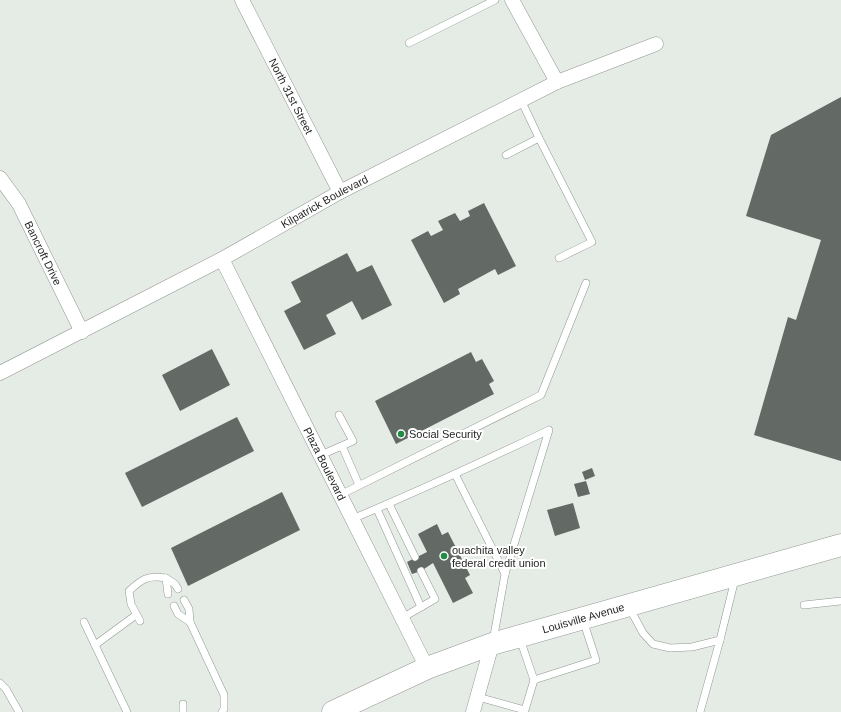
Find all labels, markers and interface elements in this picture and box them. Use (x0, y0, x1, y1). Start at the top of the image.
street label: North 31st Street (267, 56, 315, 136)
street label: Kilpatrick Boulevard (279, 173, 370, 230)
street label: Bancroft Drive (22, 219, 64, 287)
street label: Plaza Boulevard (301, 425, 348, 502)
place label: Social Security (409, 428, 482, 440)
marker: Social Security (396, 429, 406, 439)
place label: ouachita valley federal credit union (452, 544, 546, 569)
marker: ouachita valley federal credit union (439, 551, 449, 561)
street label: Louisville Avenue (541, 601, 626, 635)

